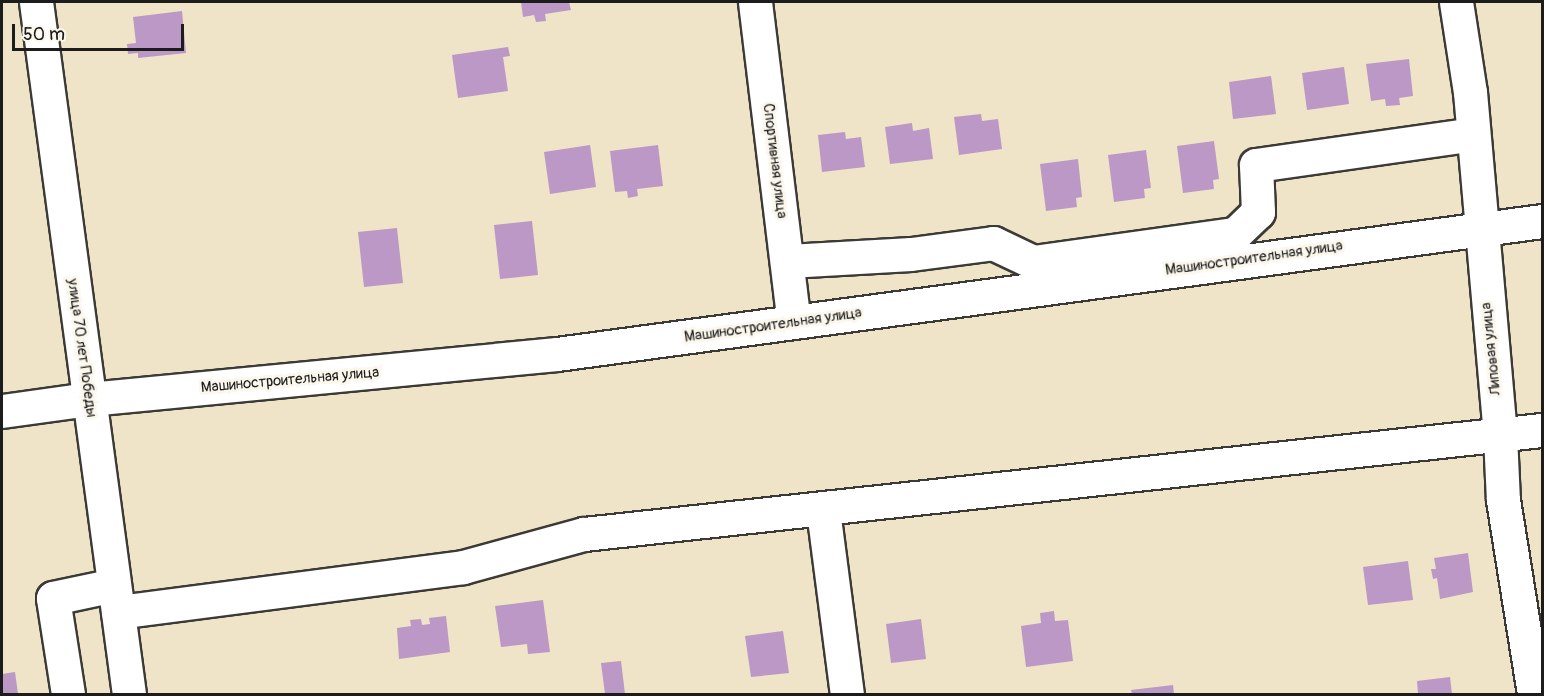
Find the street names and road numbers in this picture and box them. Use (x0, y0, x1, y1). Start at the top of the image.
street label: Спортивная улица (759, 102, 791, 220)
street label: Машиностроительная улица (1164, 237, 1344, 279)
street label: улица 70 лет Победы (63, 278, 101, 418)
street label: Липовая улица (1477, 302, 1505, 396)
street label: Машиностроительная улица (683, 304, 863, 346)
street label: Машиностроительная улица (200, 363, 380, 397)

